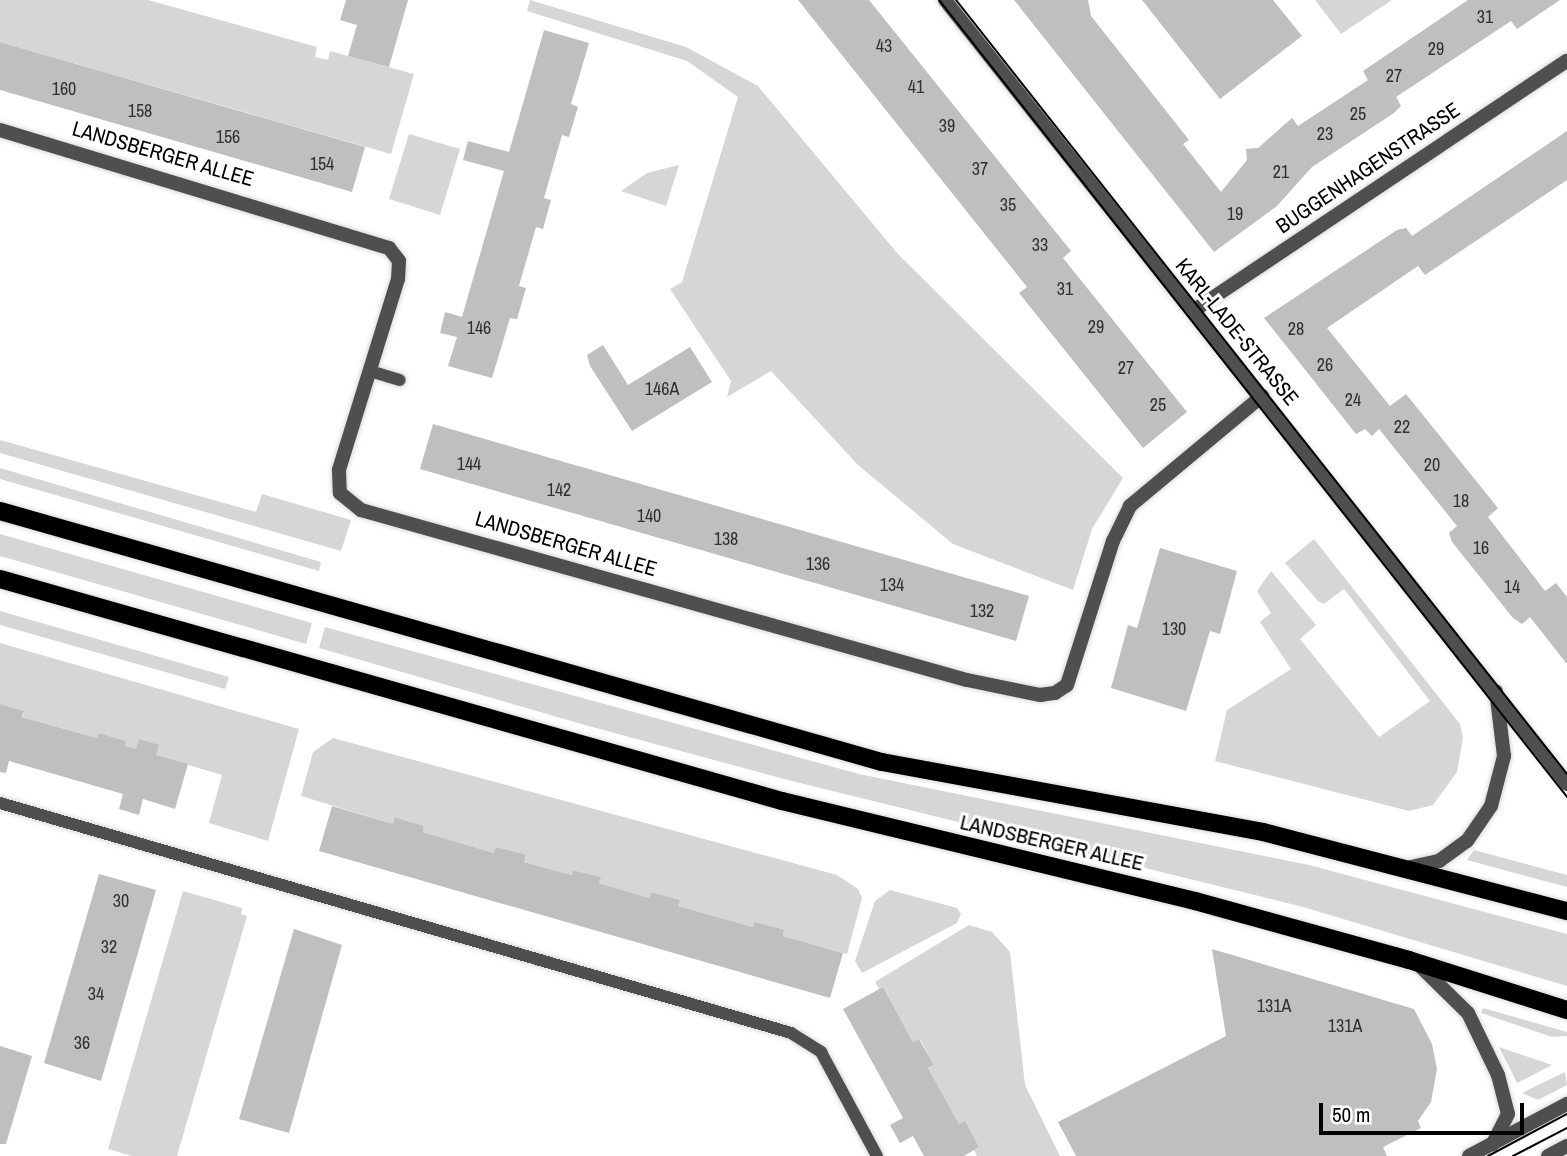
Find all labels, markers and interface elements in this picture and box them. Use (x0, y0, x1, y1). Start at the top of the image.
house number: 31 (1477, 6, 1493, 28)
house number: 43 (876, 35, 892, 57)
house number: 29 (1428, 38, 1444, 60)
house number: 27 (1386, 65, 1402, 87)
house number: 41 (908, 76, 924, 98)
house number: 160 (52, 78, 76, 100)
street label: BUGGENHAGENSTRASSE (1271, 97, 1465, 239)
house number: 158 (128, 100, 152, 122)
house number: 25 (1350, 103, 1366, 125)
house number: 39 (939, 115, 955, 137)
street label: LANDSBERGER ALLEE (69, 116, 257, 192)
house number: 23 (1317, 123, 1333, 145)
house number: 156 (216, 126, 240, 148)
house number: 154 (310, 153, 334, 175)
house number: 37 (972, 158, 988, 180)
house number: 21 (1273, 161, 1289, 183)
house number: 35 (1000, 194, 1016, 216)
house number: 19 (1227, 203, 1243, 225)
house number: 33 (1032, 234, 1048, 256)
street label: KARL-LADE-STRASSE (1170, 253, 1304, 411)
house number: 31 (1057, 278, 1073, 300)
house number: 29 (1088, 316, 1104, 338)
house number: 146 (467, 317, 491, 339)
house number: 28 (1288, 318, 1304, 340)
house number: 26 (1317, 354, 1333, 376)
house number: 27 (1118, 357, 1134, 379)
house number: 146A (645, 378, 679, 400)
house number: 24 (1345, 389, 1361, 411)
house number: 25 (1150, 394, 1166, 416)
house number: 22 (1394, 416, 1410, 438)
house number: 144 (457, 453, 481, 475)
house number: 20 (1424, 454, 1440, 476)
house number: 142 (547, 479, 571, 501)
house number: 18 (1453, 490, 1469, 512)
house number: 140 (637, 505, 661, 527)
street label: LANDSBERGER ALLEE (472, 506, 660, 582)
house number: 138 (714, 528, 738, 550)
house number: 16 (1473, 537, 1489, 559)
house number: 136 (806, 553, 830, 575)
house number: 134 (880, 574, 904, 596)
house number: 14 (1504, 576, 1520, 598)
house number: 132 (970, 600, 994, 622)
house number: 130 (1162, 618, 1186, 640)
street label: LANDSBERGER ALLEE (957, 810, 1147, 876)
house number: 30 (113, 890, 129, 912)
house number: 32 (101, 936, 117, 958)
house number: 34 (88, 983, 104, 1005)
house number: 131A (1257, 995, 1291, 1017)
house number: 131A (1328, 1015, 1362, 1037)
house number: 36 (74, 1032, 90, 1054)
scale bar (1322, 1090, 1527, 1134)
text: 50 m (1332, 1100, 1370, 1129)

